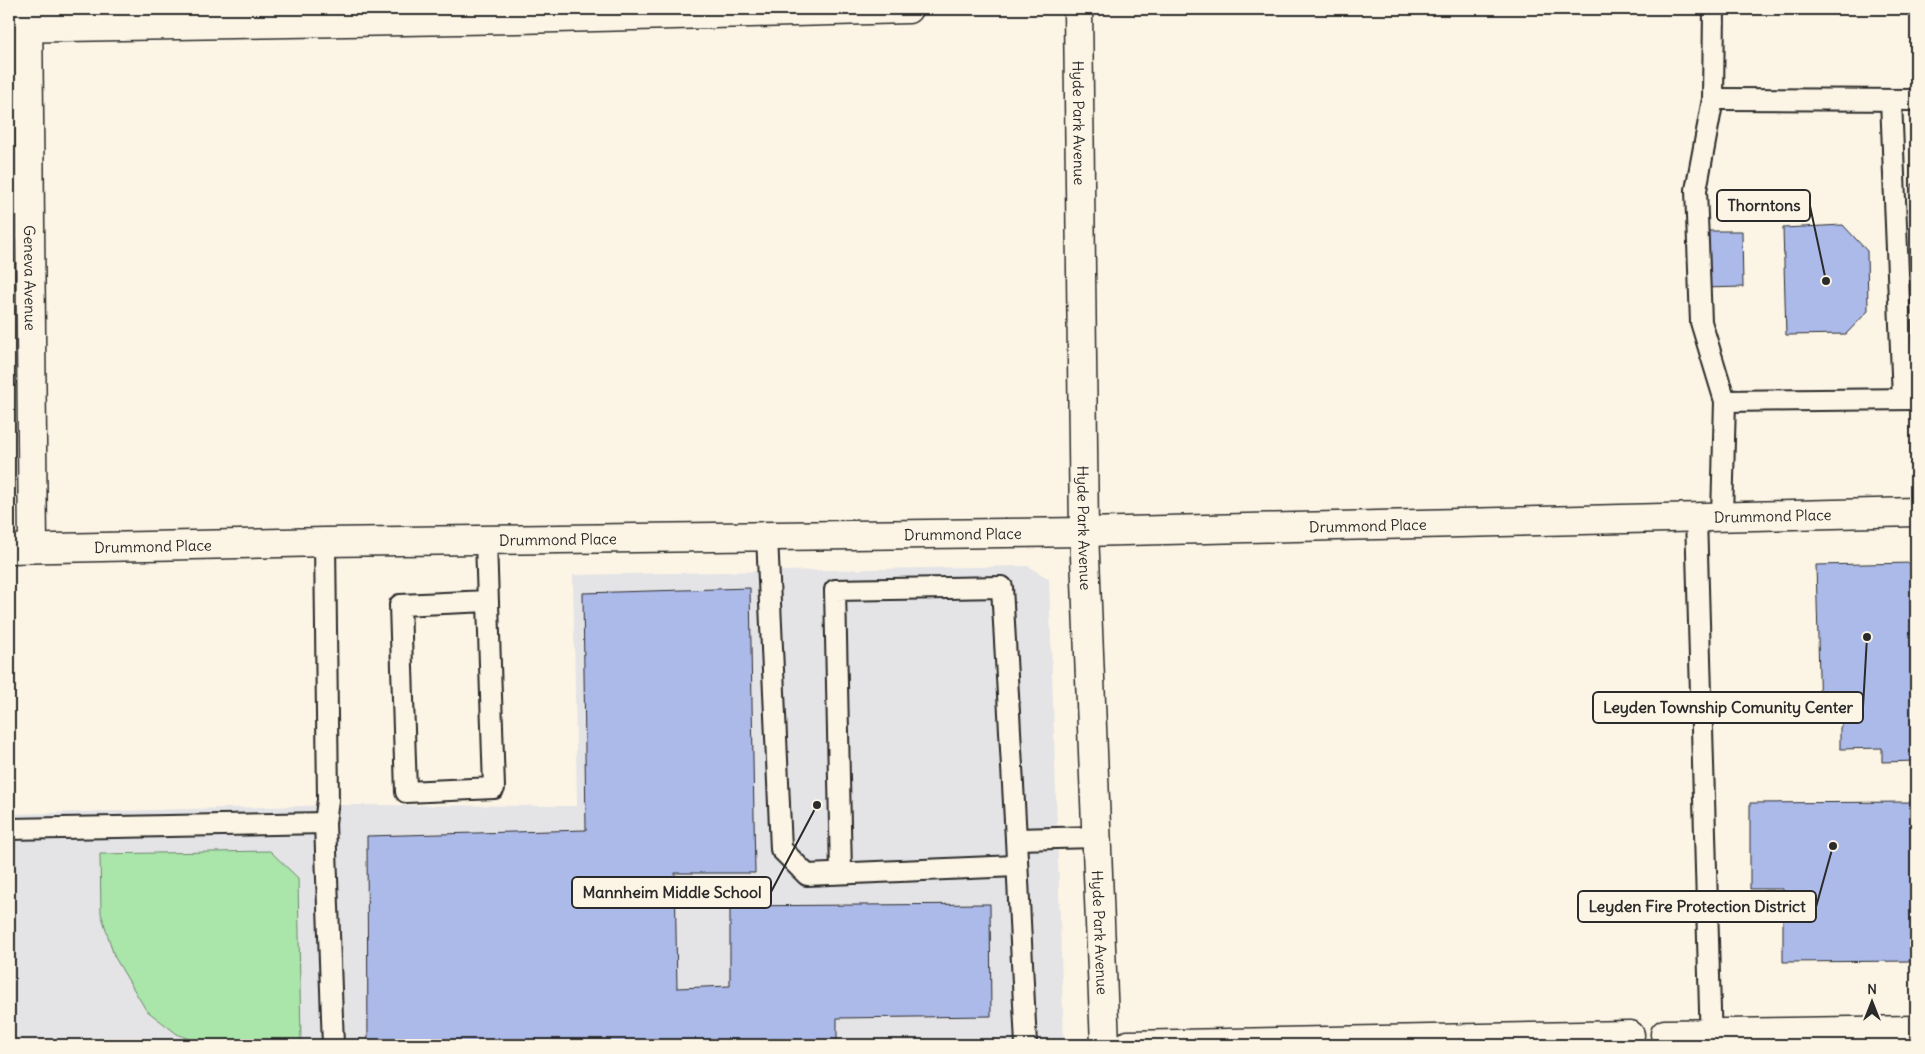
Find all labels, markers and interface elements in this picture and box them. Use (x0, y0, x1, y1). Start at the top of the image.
street label: Hyde Park Avenue (1069, 61, 1090, 185)
callout: Thorntons (1717, 190, 1810, 221)
text: Thorntons (1727, 195, 1801, 215)
street label: Geneva Avenue (21, 225, 40, 331)
street label: Hyde Park Avenue (1074, 466, 1096, 591)
street label: Drummond Place (1714, 505, 1832, 526)
street label: Drummond Place (1309, 514, 1427, 536)
street label: Drummond Place (904, 523, 1022, 544)
street label: Drummond Place (499, 529, 617, 549)
street label: Drummond Place (94, 535, 212, 557)
callout: Leyden Township Comunity Center (1593, 692, 1863, 723)
text: Leyden Township Comunity Center (1603, 697, 1854, 718)
street label: Hyde Park Avenue (1088, 870, 1112, 995)
callout: Mannheim Middle School (572, 877, 771, 908)
text: Mannheim Middle School (583, 882, 761, 902)
callout: Leyden Fire Protection District (1578, 891, 1816, 922)
text: Leyden Fire Protection District (1588, 896, 1806, 917)
north arrow (1848, 976, 1898, 1026)
text: N (1867, 980, 1877, 998)

